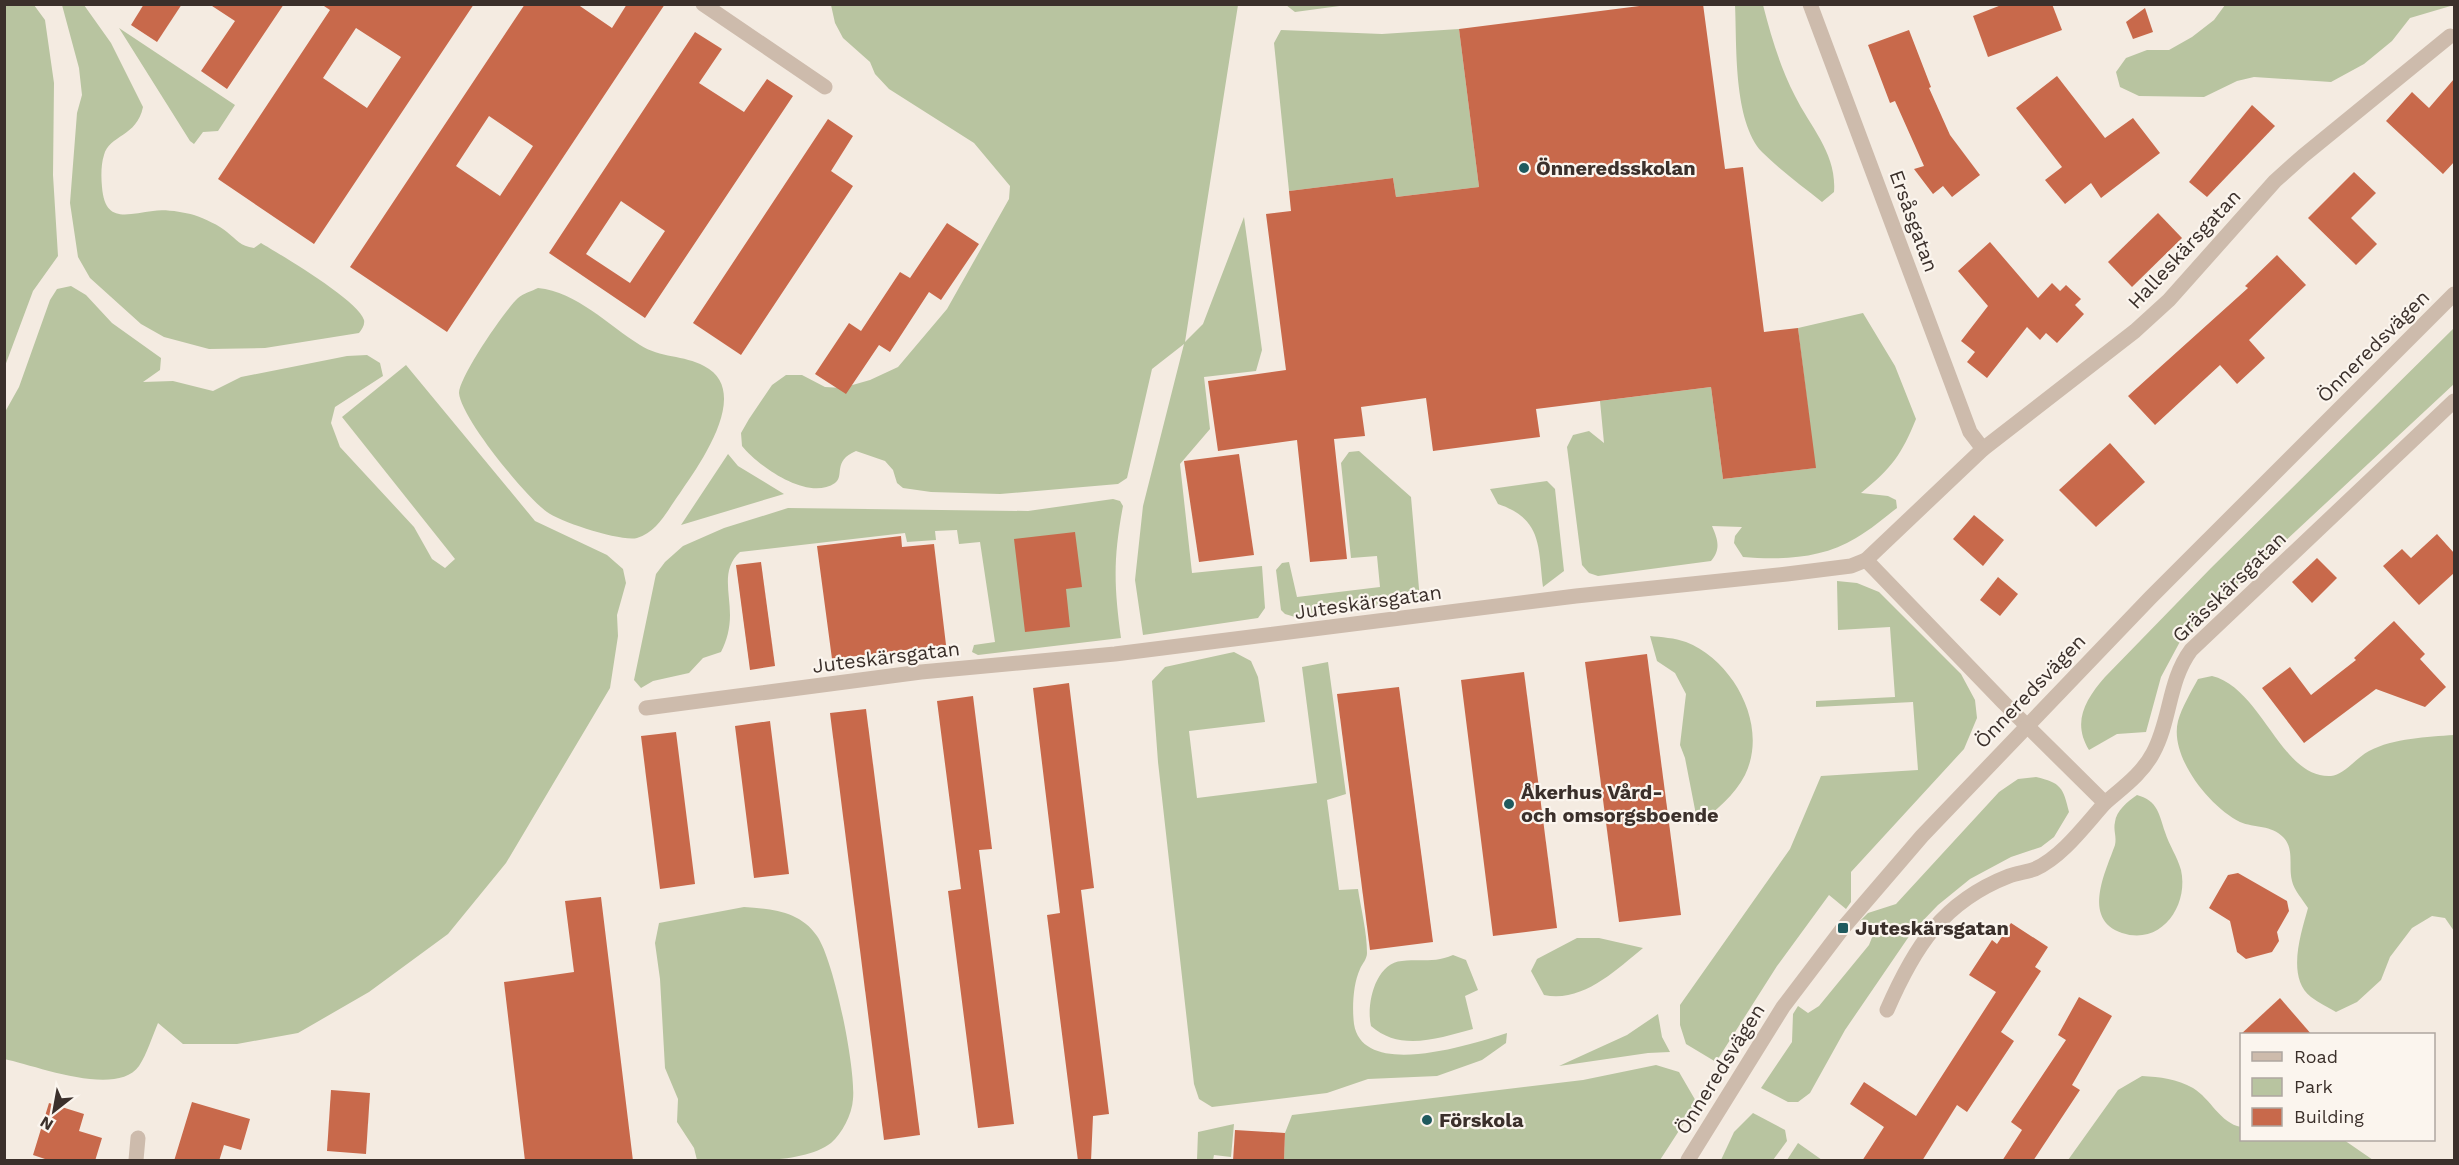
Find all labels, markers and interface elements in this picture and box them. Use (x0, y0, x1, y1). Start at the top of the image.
place label: Önneredsskolan (1536, 156, 1696, 180)
marker: Önneredsskolan (1517, 161, 1531, 175)
street label: Ersåsgatan (1885, 167, 1943, 275)
street label: Halleskärsgatan (2123, 184, 2245, 314)
street label: Önneredsvägen (2312, 285, 2434, 407)
street label: Grässkärsgatan (2167, 527, 2291, 647)
street label: Juteskärsgatan (1293, 580, 1443, 624)
street label: Önneredsvägen (1969, 629, 2091, 753)
street label: Juteskärsgatan (811, 636, 961, 678)
place label: Åkerhus Vård- och omsorgsboende (1521, 780, 1719, 827)
marker: Åkerhus Vård- och omsorgsboende (1502, 797, 1516, 811)
place label: Juteskärsgatan (1855, 916, 2009, 940)
marker: Juteskärsgatan (1836, 921, 1850, 935)
street label: Önneredsvägen (1670, 999, 1770, 1139)
legend (2240, 1033, 2435, 1141)
text: Road (2294, 1046, 2338, 1067)
text: Park (2294, 1076, 2333, 1097)
north arrow (24, 1081, 84, 1141)
text: Building (2294, 1106, 2364, 1127)
place label: Förskola (1439, 1108, 1524, 1132)
text: N (37, 1112, 57, 1135)
marker: Förskola (1420, 1113, 1434, 1127)

